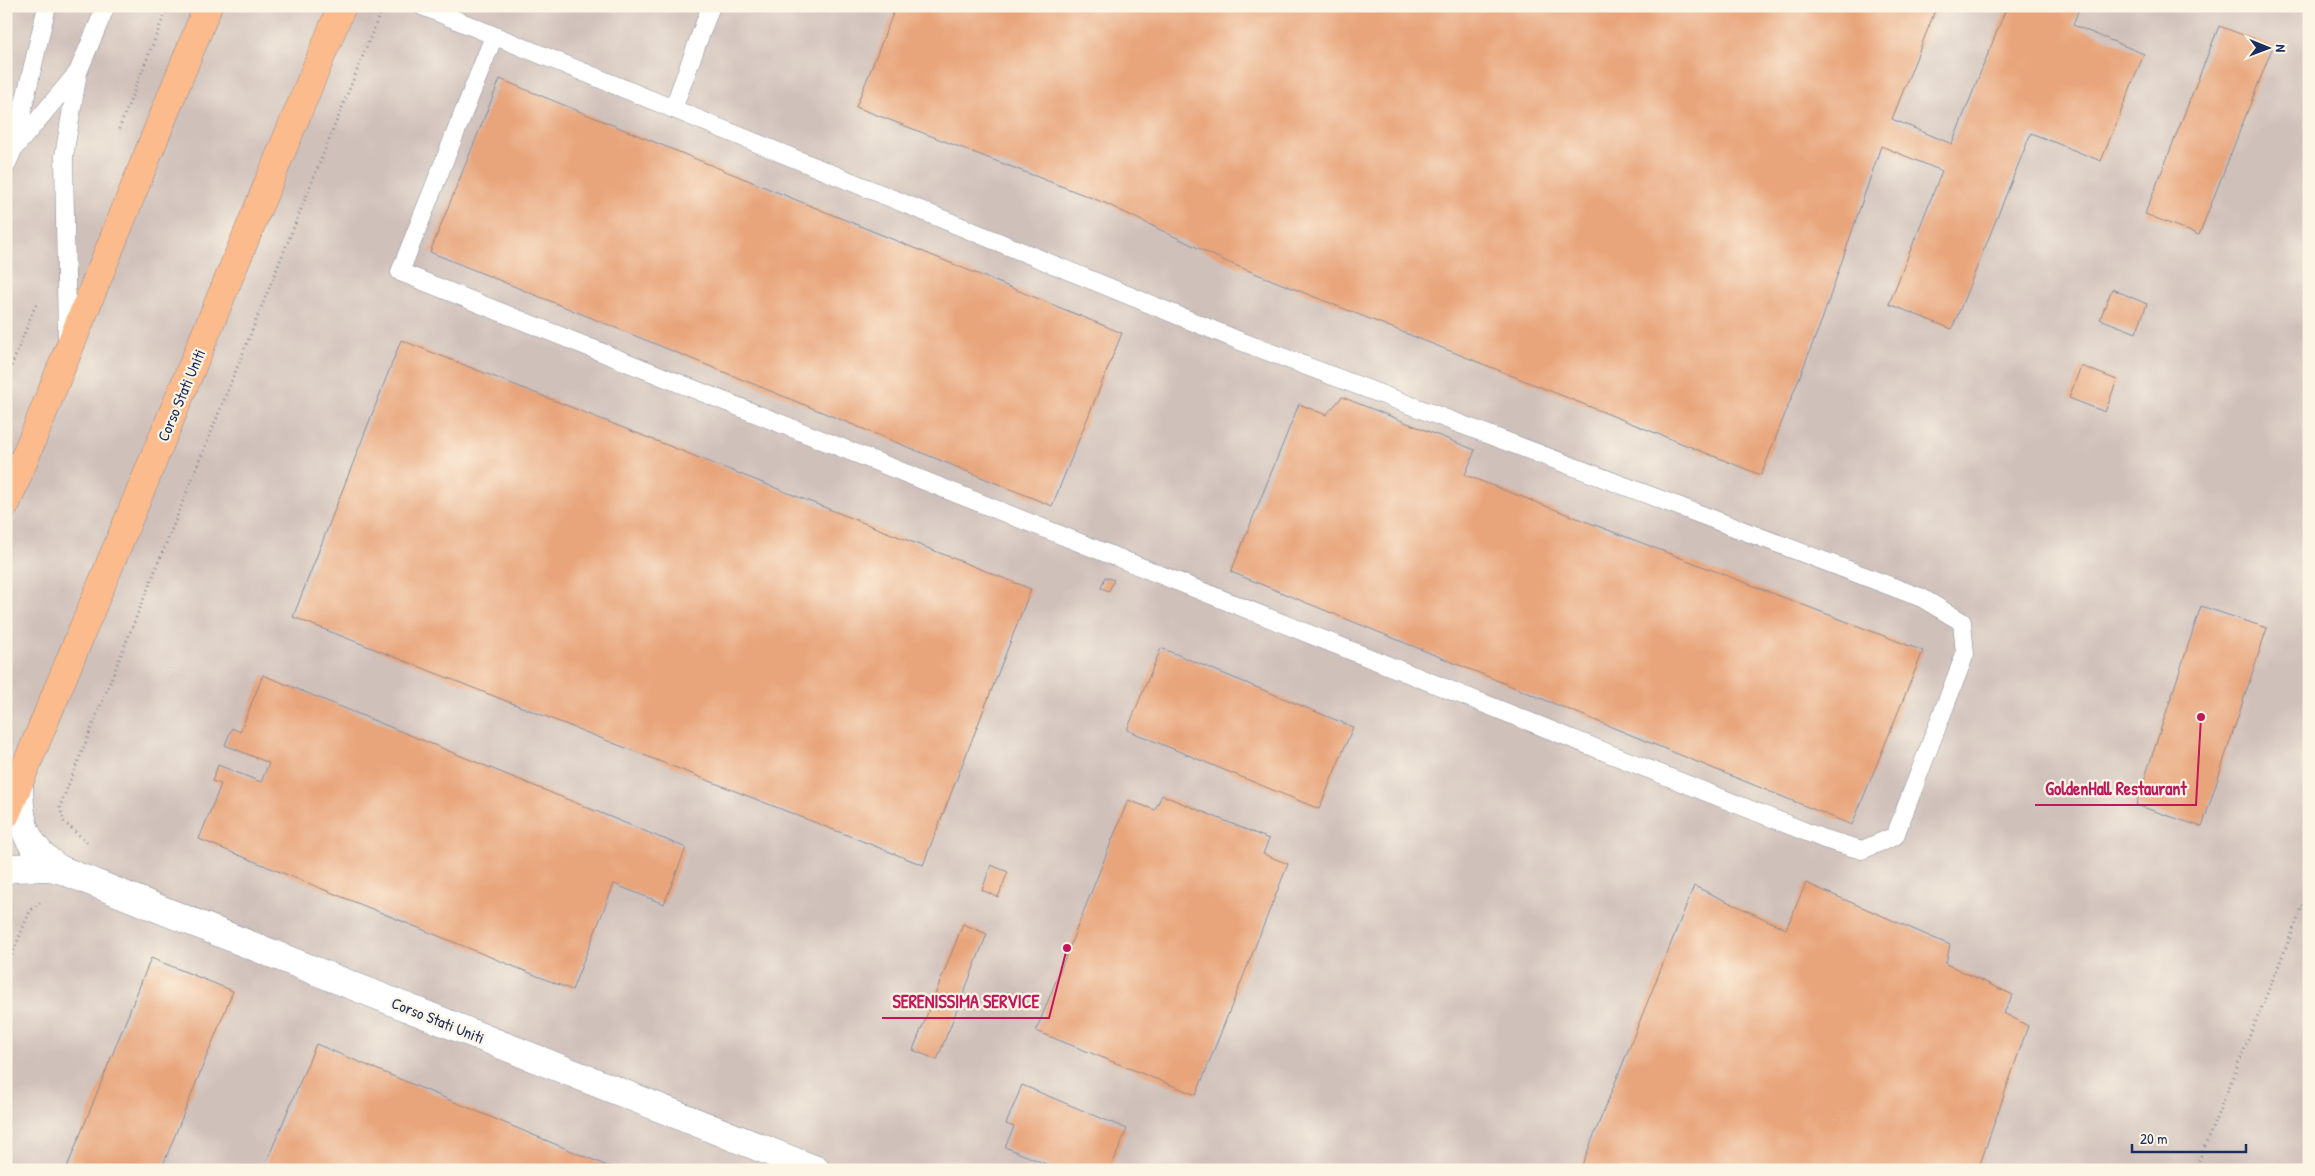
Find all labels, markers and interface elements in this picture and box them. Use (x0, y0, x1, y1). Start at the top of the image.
north arrow (2242, 22, 2292, 72)
text: N (2272, 44, 2291, 53)
street label: Corso Stati Uniti (152, 345, 210, 445)
callout: GoldenHall Restaurant (2035, 772, 2196, 805)
text: GoldenHall Restaurant (2045, 776, 2188, 801)
callout: SERENISSIMA SERVICE (882, 985, 1049, 1018)
text: SERENISSIMA SERVICE (892, 989, 1041, 1014)
street label: Corso Stati Uniti (388, 991, 488, 1049)
scale bar (2132, 1121, 2246, 1153)
text: 20 m (2140, 1128, 2167, 1149)

